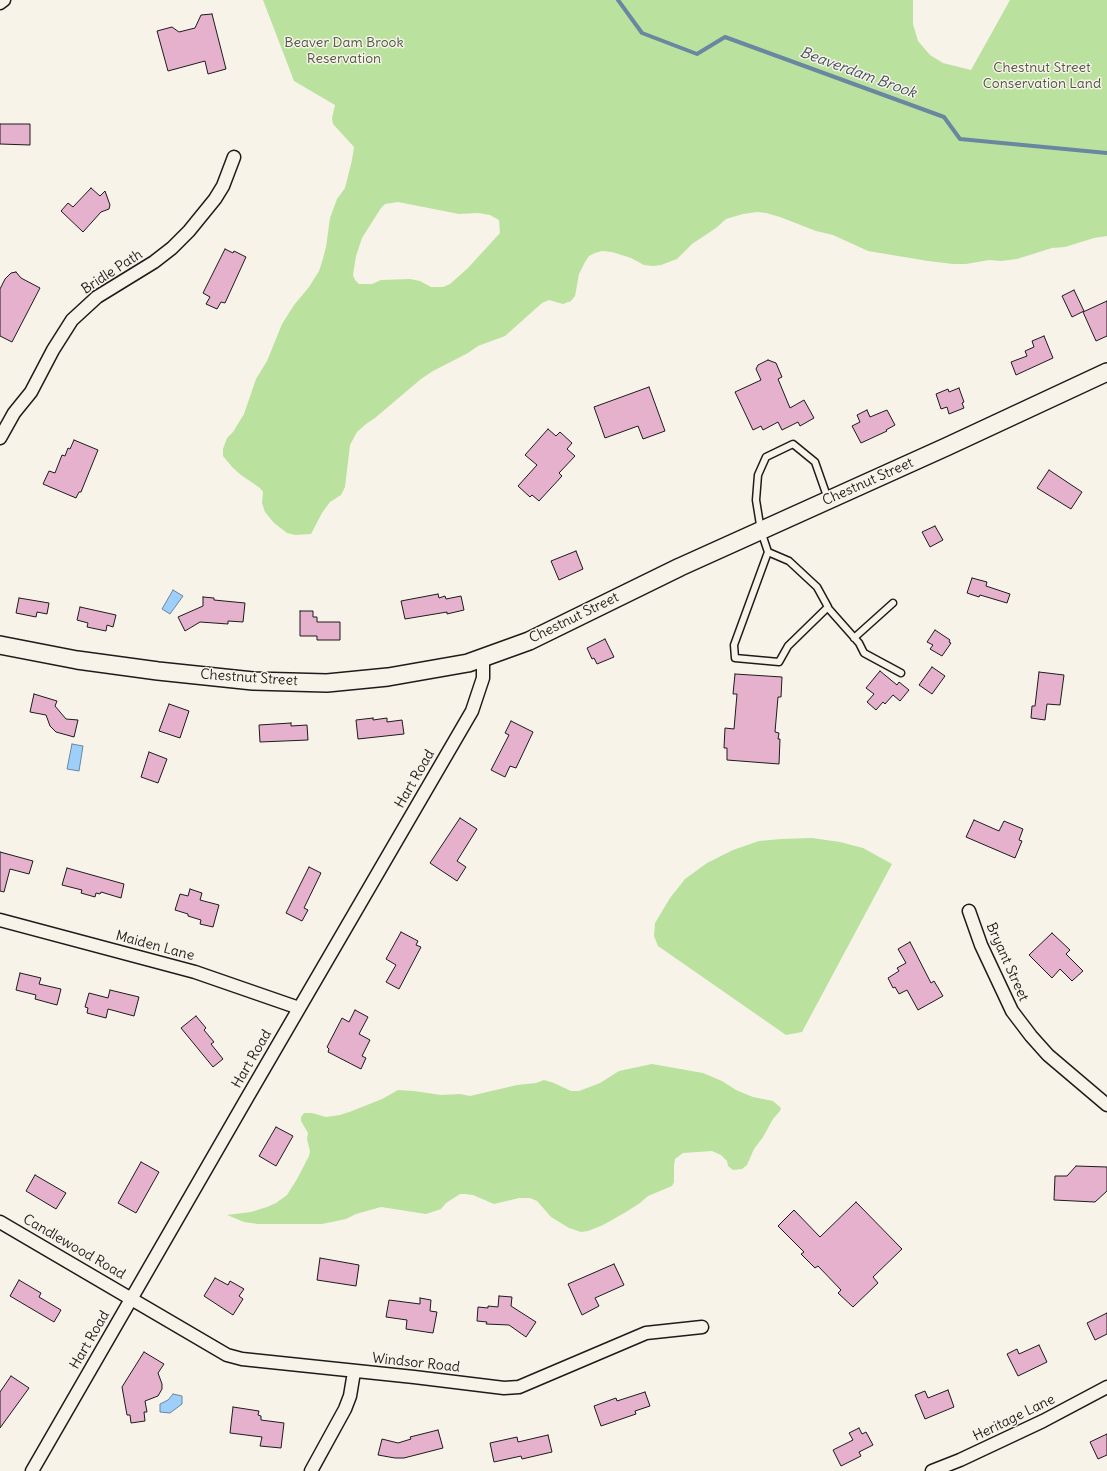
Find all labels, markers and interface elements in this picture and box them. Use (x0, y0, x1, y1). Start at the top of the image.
park label: Beaver Dam Brook Reservation (284, 35, 404, 68)
water label: Beaverdam Brook (797, 44, 919, 102)
park label: Chestnut Street Conservation Land (983, 60, 1101, 92)
street label: Bridle Path (78, 246, 146, 298)
street label: Chestnut Street (820, 454, 916, 510)
street label: Chestnut Street (526, 589, 622, 647)
street label: Chestnut Street (200, 666, 298, 690)
street label: Hart Road (392, 747, 438, 811)
street label: Bryant Street (982, 920, 1032, 1004)
street label: Maiden Lane (114, 927, 196, 965)
street label: Hart Road (229, 1027, 275, 1091)
street label: Candlewood Road (20, 1211, 128, 1283)
street label: Hart Road (67, 1308, 113, 1372)
street label: Windsor Road (371, 1350, 461, 1376)
street label: Heritage Lane (970, 1391, 1058, 1445)

